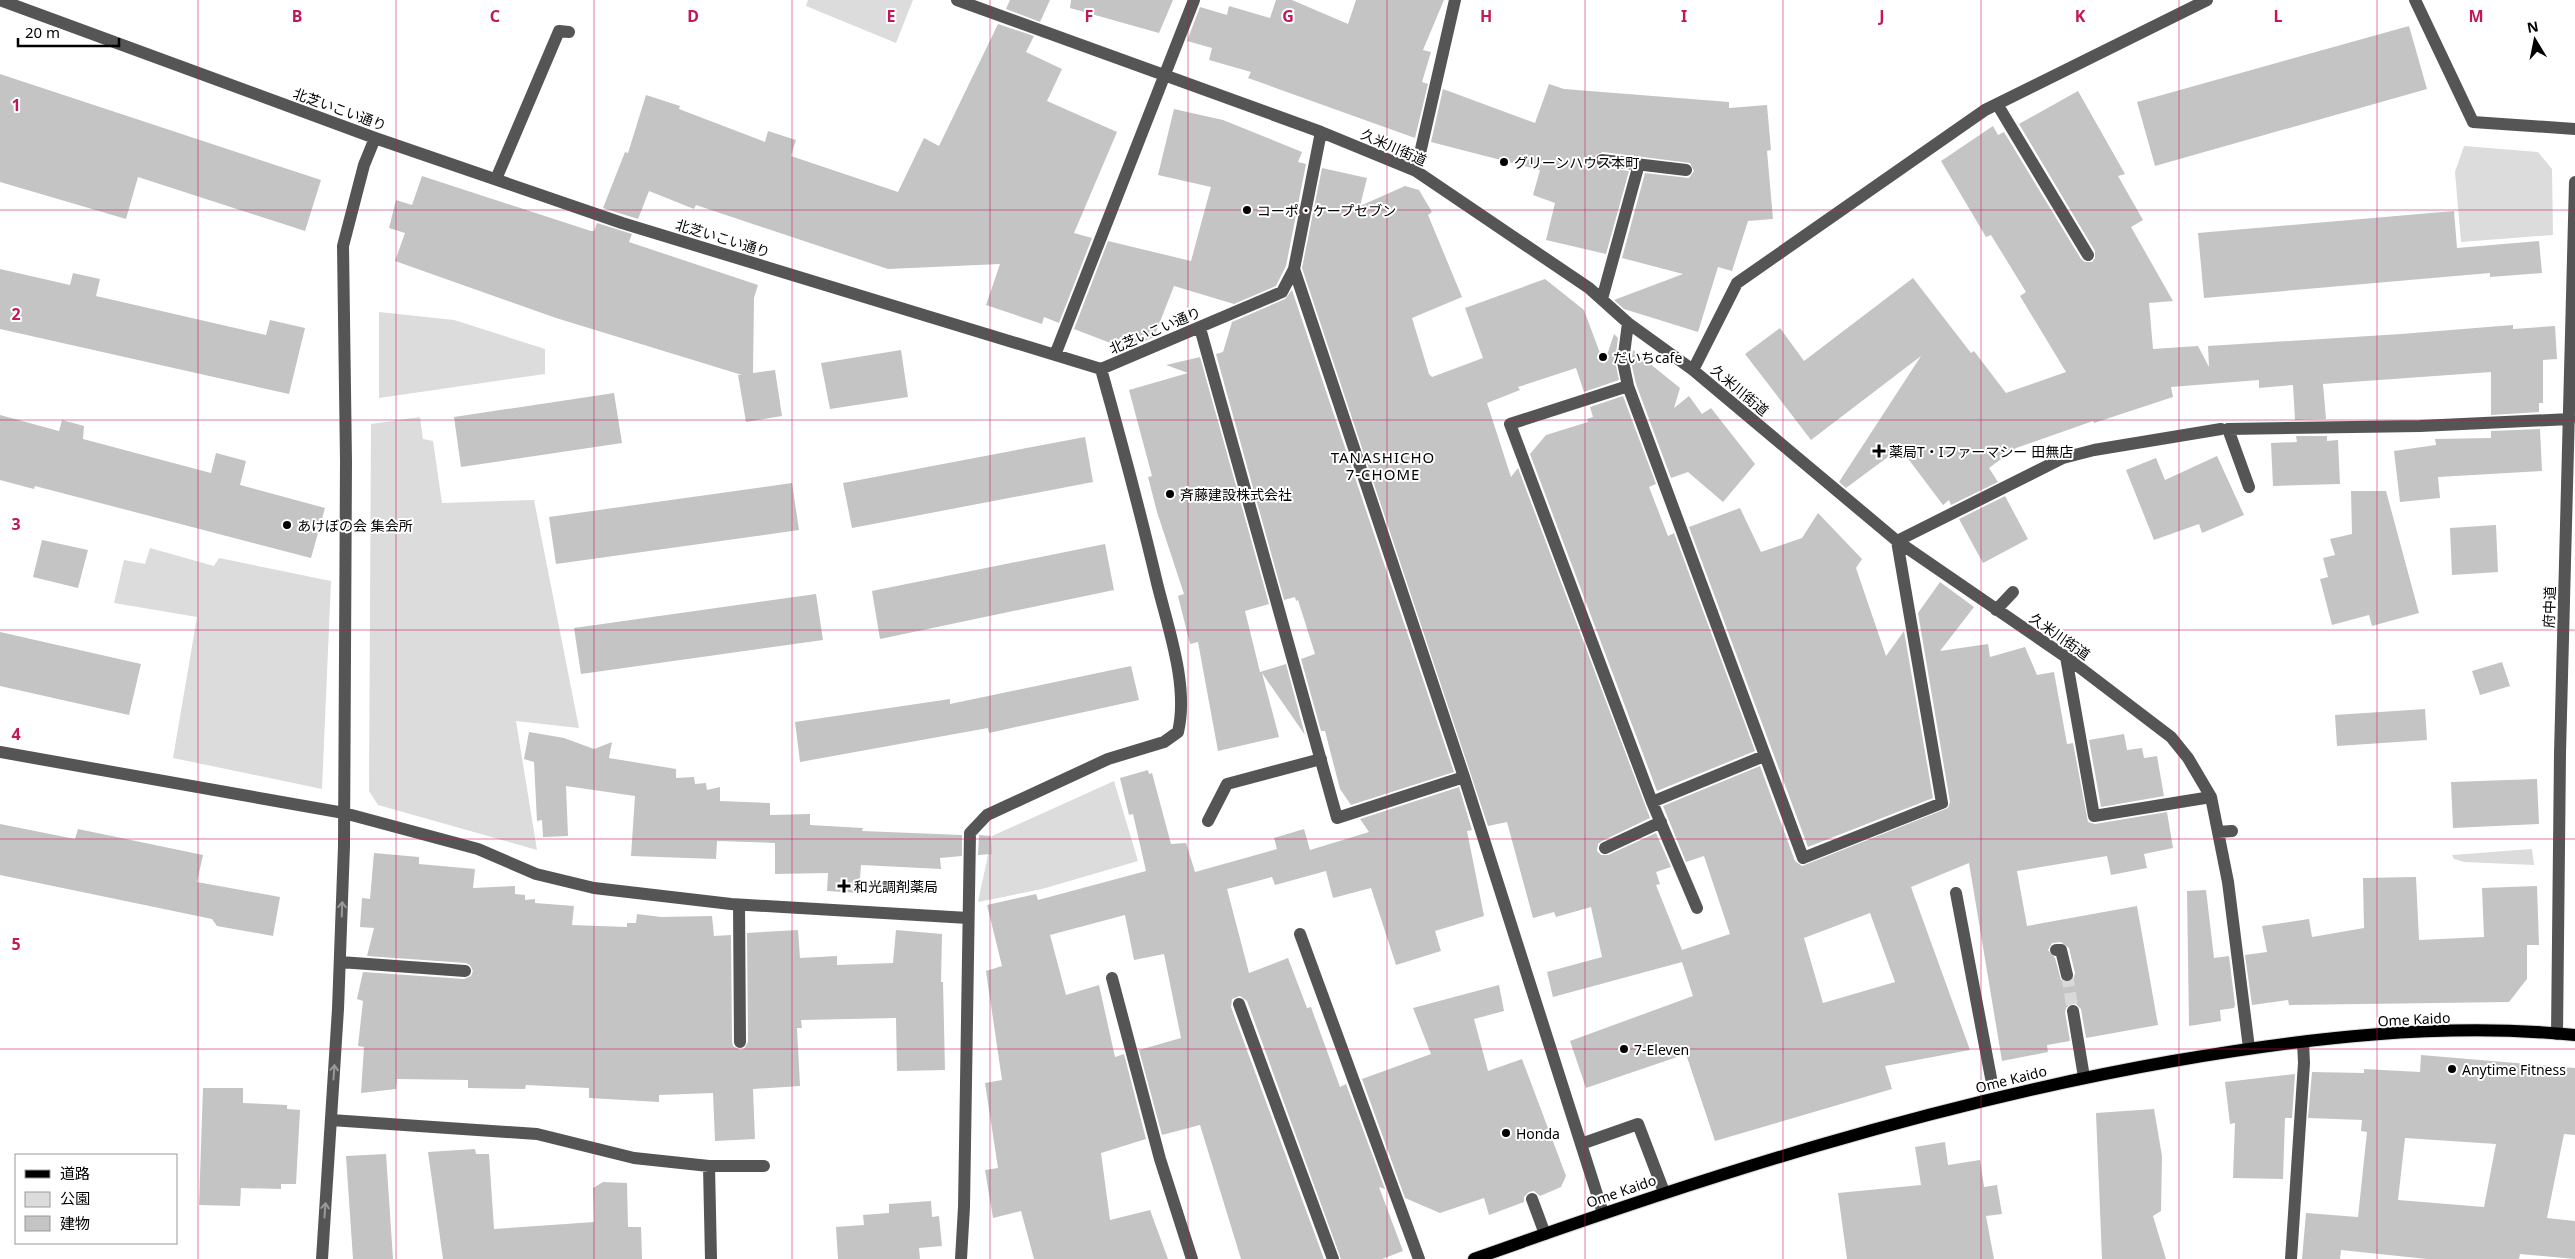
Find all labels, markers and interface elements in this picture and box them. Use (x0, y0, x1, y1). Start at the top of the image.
text: B (292, 5, 302, 27)
text: C (490, 5, 500, 27)
text: D (687, 5, 699, 27)
text: E (887, 5, 896, 27)
text: F (1085, 5, 1093, 27)
text: G (1282, 5, 1294, 27)
text: H (1480, 5, 1492, 27)
text: I (1681, 5, 1687, 27)
text: J (1877, 5, 1885, 27)
text: K (2075, 5, 2086, 27)
text: L (2274, 5, 2283, 27)
text: M (2468, 5, 2484, 27)
scale bar (18, 15, 119, 47)
north arrow (2510, 15, 2560, 65)
text: N (2525, 16, 2540, 37)
text: 20 m (25, 22, 60, 42)
street label: 北芝いこい通り (291, 83, 389, 135)
text: 1 (11, 94, 21, 116)
street label: 久米川街道 (1358, 124, 1430, 170)
place label: グリーンハウス本町 (1514, 153, 1639, 172)
marker: グリーンハウス本町 (1498, 156, 1510, 168)
place label: コーポ・ケープセブン (1257, 201, 1396, 220)
marker: コーポ・ケープセブン (1241, 204, 1253, 216)
street label: 北芝いこい通り (673, 215, 773, 261)
street label: 北芝いこい通り (1106, 302, 1204, 358)
text: 2 (11, 303, 21, 325)
place label: だいちcafe (1613, 348, 1682, 367)
marker: だいちcafe (1597, 351, 1609, 363)
street label: 久米川街道 (1707, 360, 1773, 420)
place label: 薬局T・Iファーマシー 田無店 (1889, 442, 2073, 461)
marker: 薬局T・Iファーマシー 田無店 (1873, 445, 1885, 457)
district label: TANASHICHO 7-CHOME (1331, 447, 1435, 484)
place label: 斉藤建設株式会社 (1180, 485, 1292, 504)
marker: 斉藤建設株式会社 (1164, 488, 1176, 500)
text: 3 (11, 513, 21, 535)
place label: あけぼの会 集会所 (297, 516, 413, 535)
marker: あけぼの会 集会所 (281, 519, 293, 531)
street label: 府中道 (2539, 586, 2559, 628)
street label: 久米川街道 (2026, 608, 2094, 664)
text: 4 (11, 723, 21, 745)
place label: 和光調剤薬局 (854, 877, 938, 896)
marker: 和光調剤薬局 (838, 880, 850, 892)
one-way arrow (337, 902, 346, 918)
text: 5 (11, 933, 21, 955)
street label: Ome Kaido (2377, 1008, 2451, 1030)
place label: 7-Eleven (1634, 1040, 1689, 1059)
marker: 7-Eleven (1618, 1043, 1630, 1055)
place label: Anytime Fitness (2462, 1060, 2566, 1079)
street label: Ome Kaido (1973, 1061, 2049, 1097)
marker: Anytime Fitness (2446, 1063, 2458, 1075)
one-way arrow (329, 1064, 338, 1080)
place label: Honda (1516, 1124, 1560, 1143)
marker: Honda (1500, 1127, 1512, 1139)
legend (15, 1154, 178, 1244)
text: 道路 (60, 1163, 90, 1183)
street label: Ome Kaido (1583, 1170, 1659, 1212)
text: 公園 (60, 1188, 90, 1208)
one-way arrow (320, 1203, 329, 1219)
text: 建物 (60, 1213, 90, 1233)

